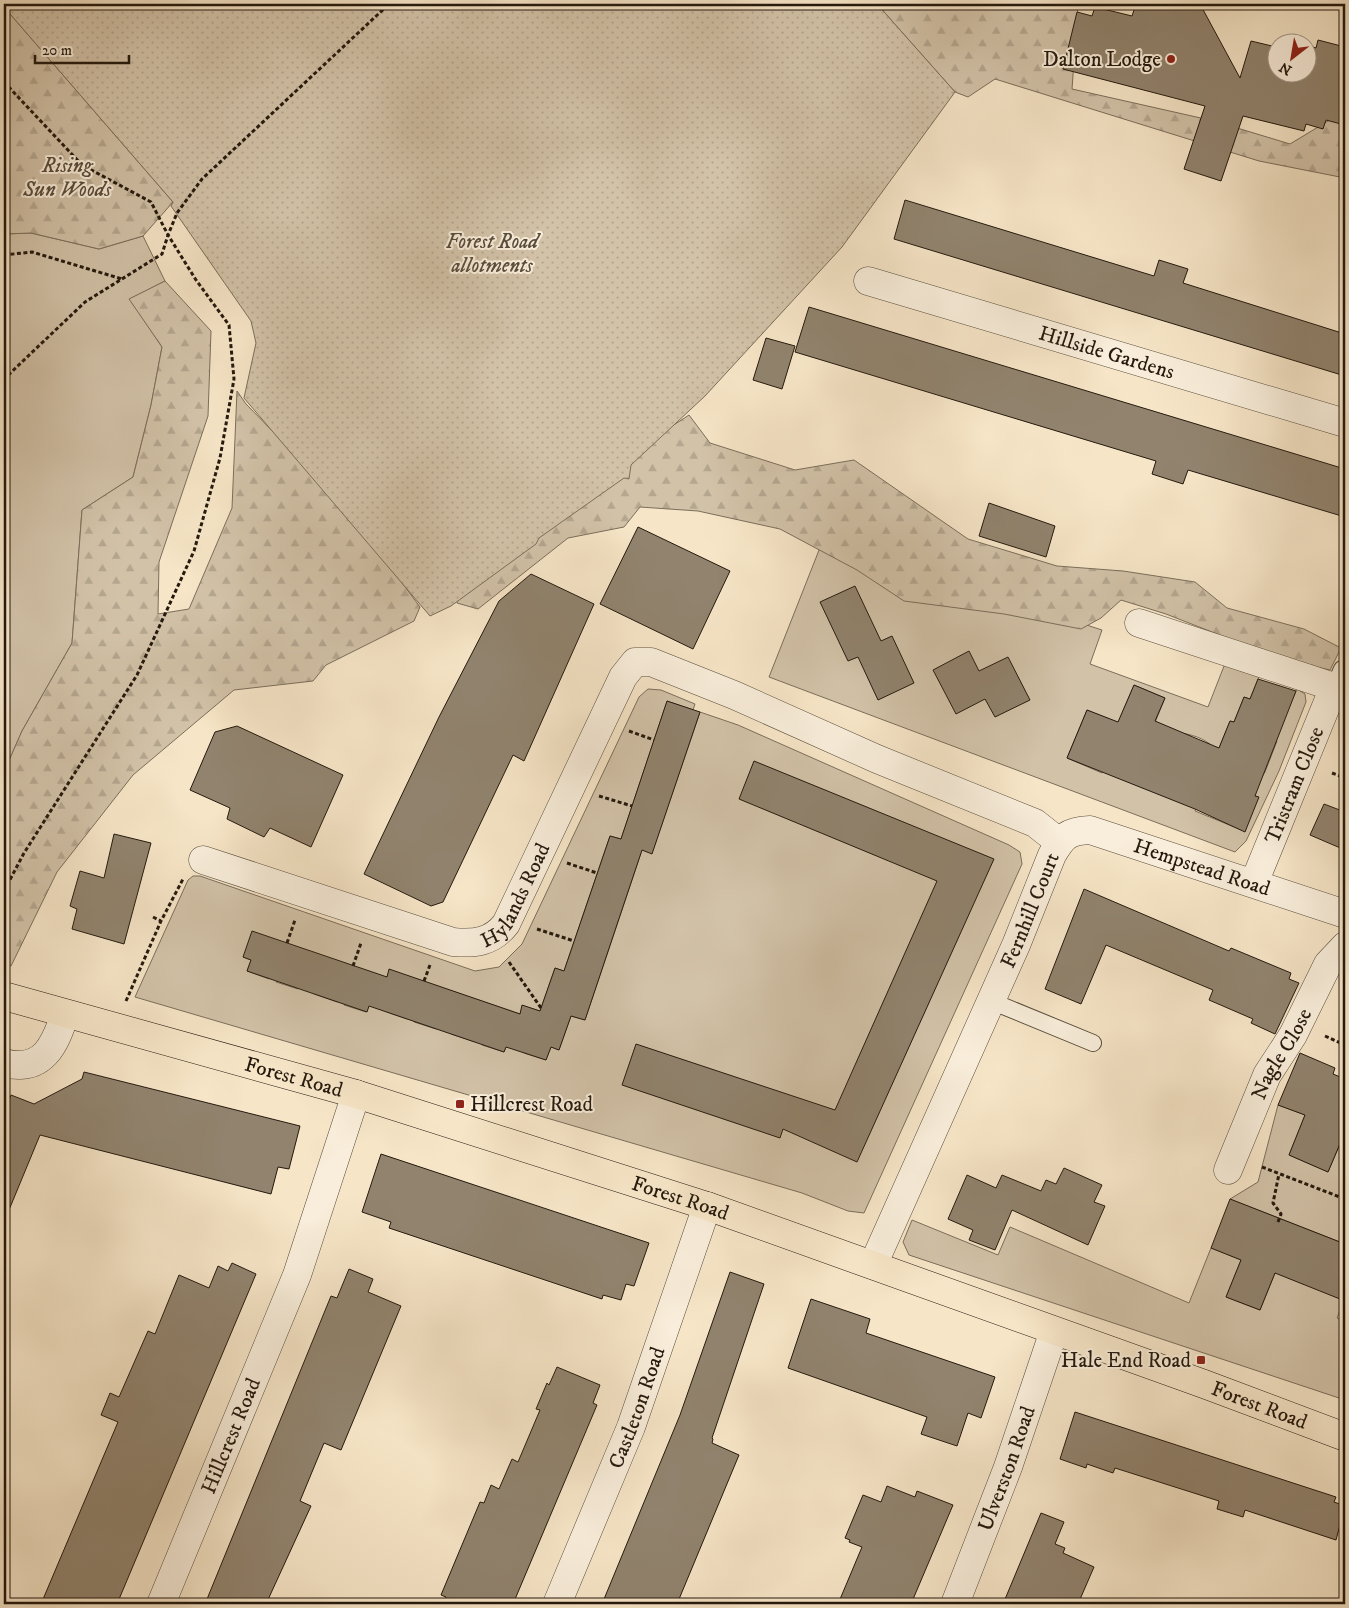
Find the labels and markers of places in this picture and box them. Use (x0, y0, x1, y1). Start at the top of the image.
place label: Dalton Lodge (1043, 47, 1161, 73)
marker: Dalton Lodge (1165, 53, 1177, 65)
place label: Hillcrest Road (470, 1092, 593, 1118)
marker: Hillcrest Road (454, 1098, 466, 1110)
place label: Hale End Road (1061, 1348, 1192, 1374)
marker: Hale End Road (1195, 1354, 1207, 1366)

